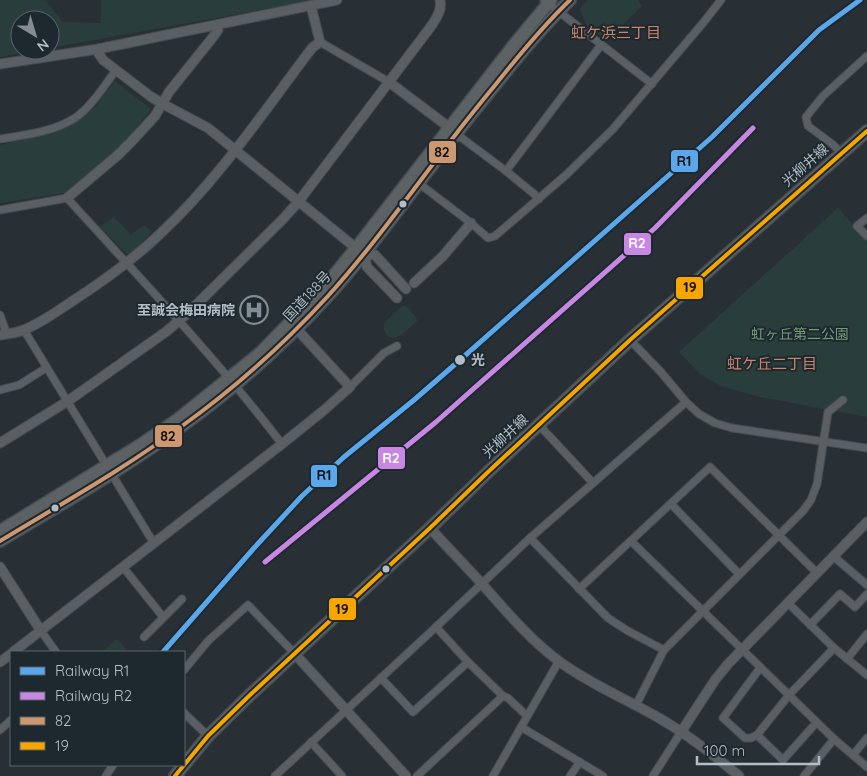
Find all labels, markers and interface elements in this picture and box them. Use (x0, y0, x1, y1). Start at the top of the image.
north arrow (10, 10, 60, 60)
district label: 虹ケ浜三丁目 (571, 23, 661, 42)
text: N (33, 35, 53, 56)
line badge: 82 (428, 140, 457, 164)
street label: 光柳井線 (778, 140, 832, 190)
text: 82 (434, 143, 450, 161)
line badge: R1 (670, 149, 699, 173)
text: R1 (676, 152, 692, 170)
unlabelled marker (398, 199, 408, 209)
line badge: R2 (623, 232, 652, 256)
text: R2 (628, 234, 646, 252)
street label: 国道188号 (279, 267, 335, 325)
line badge: 19 (675, 276, 704, 300)
text: 19 (683, 278, 697, 296)
hospital icon: 至誠会梅田病院 (239, 295, 269, 325)
place label: 至誠会梅田病院 (137, 301, 235, 319)
park label: 虹ヶ丘第二公園 (751, 325, 849, 343)
place label: 光 (471, 351, 485, 369)
marker: 光 (453, 353, 467, 367)
district label: 虹ケ丘二丁目 (727, 354, 817, 373)
street label: 光柳井線 (478, 410, 532, 462)
line badge: 82 (154, 424, 183, 448)
text: 82 (160, 427, 176, 445)
line badge: R2 (377, 446, 406, 470)
text: R2 (382, 449, 400, 467)
line badge: R1 (310, 464, 338, 488)
text: R1 (316, 466, 332, 484)
unlabelled marker (50, 503, 60, 513)
unlabelled marker (381, 564, 391, 574)
line badge: 19 (328, 597, 357, 621)
text: 19 (335, 600, 349, 618)
legend (10, 651, 185, 766)
text: Railway R1 (55, 661, 129, 680)
text: Railway R2 (55, 686, 132, 705)
text: 82 (55, 711, 71, 730)
scale bar (697, 734, 820, 766)
text: 19 (55, 736, 69, 755)
text: 100 m (704, 741, 745, 760)

